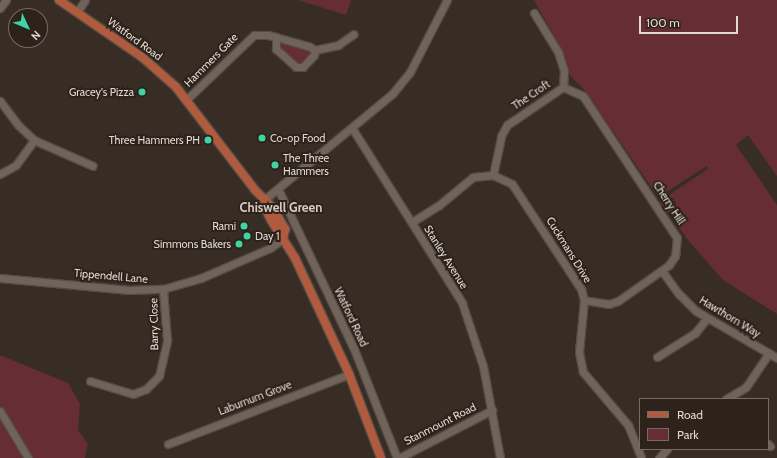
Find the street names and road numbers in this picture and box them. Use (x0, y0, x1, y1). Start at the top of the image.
street label: Watford Road (105, 15, 165, 63)
street label: Hammers Gate (182, 31, 240, 89)
street label: The Croft (509, 77, 553, 113)
street label: Cherry Hill (650, 179, 688, 227)
street label: Cuckmans Drive (544, 215, 594, 285)
street label: Stanley Avenue (421, 223, 471, 291)
street label: Tippendell Lane (74, 266, 148, 286)
street label: Watford Road (331, 285, 371, 349)
street label: Hawthorn Way (697, 294, 763, 340)
street label: Barry Close (147, 298, 161, 350)
street label: Laburnum Grove (216, 378, 294, 418)
street label: Stanmount Road (402, 400, 478, 448)

